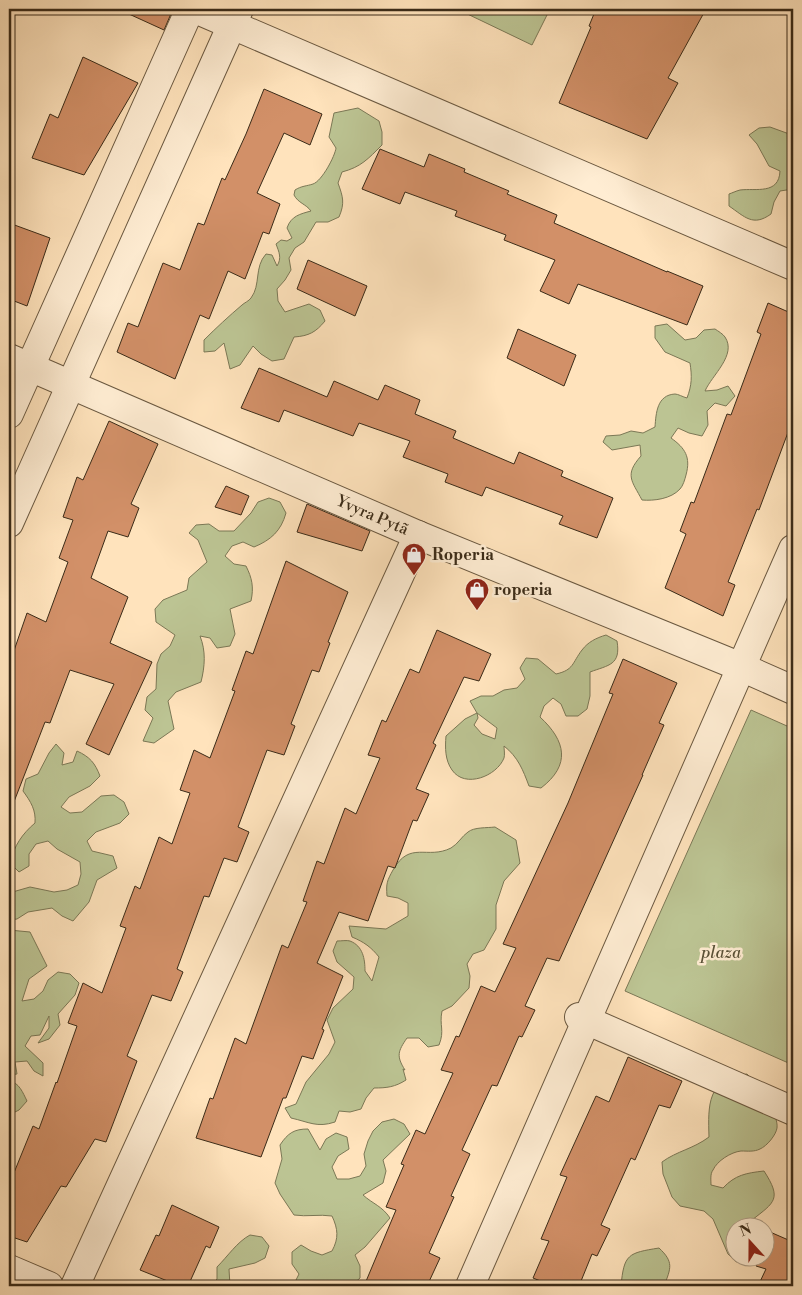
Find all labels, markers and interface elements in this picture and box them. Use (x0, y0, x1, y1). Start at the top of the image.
street label: Yvyra Pytã (332, 490, 412, 540)
shop icon: Roperia (401, 542, 427, 576)
place label: Roperia (432, 545, 494, 565)
shop icon: roperia (464, 577, 490, 611)
place label: roperia (494, 580, 553, 600)
park label: plaza (699, 943, 741, 963)
north arrow (724, 1218, 774, 1268)
text: N (737, 1220, 754, 1241)

